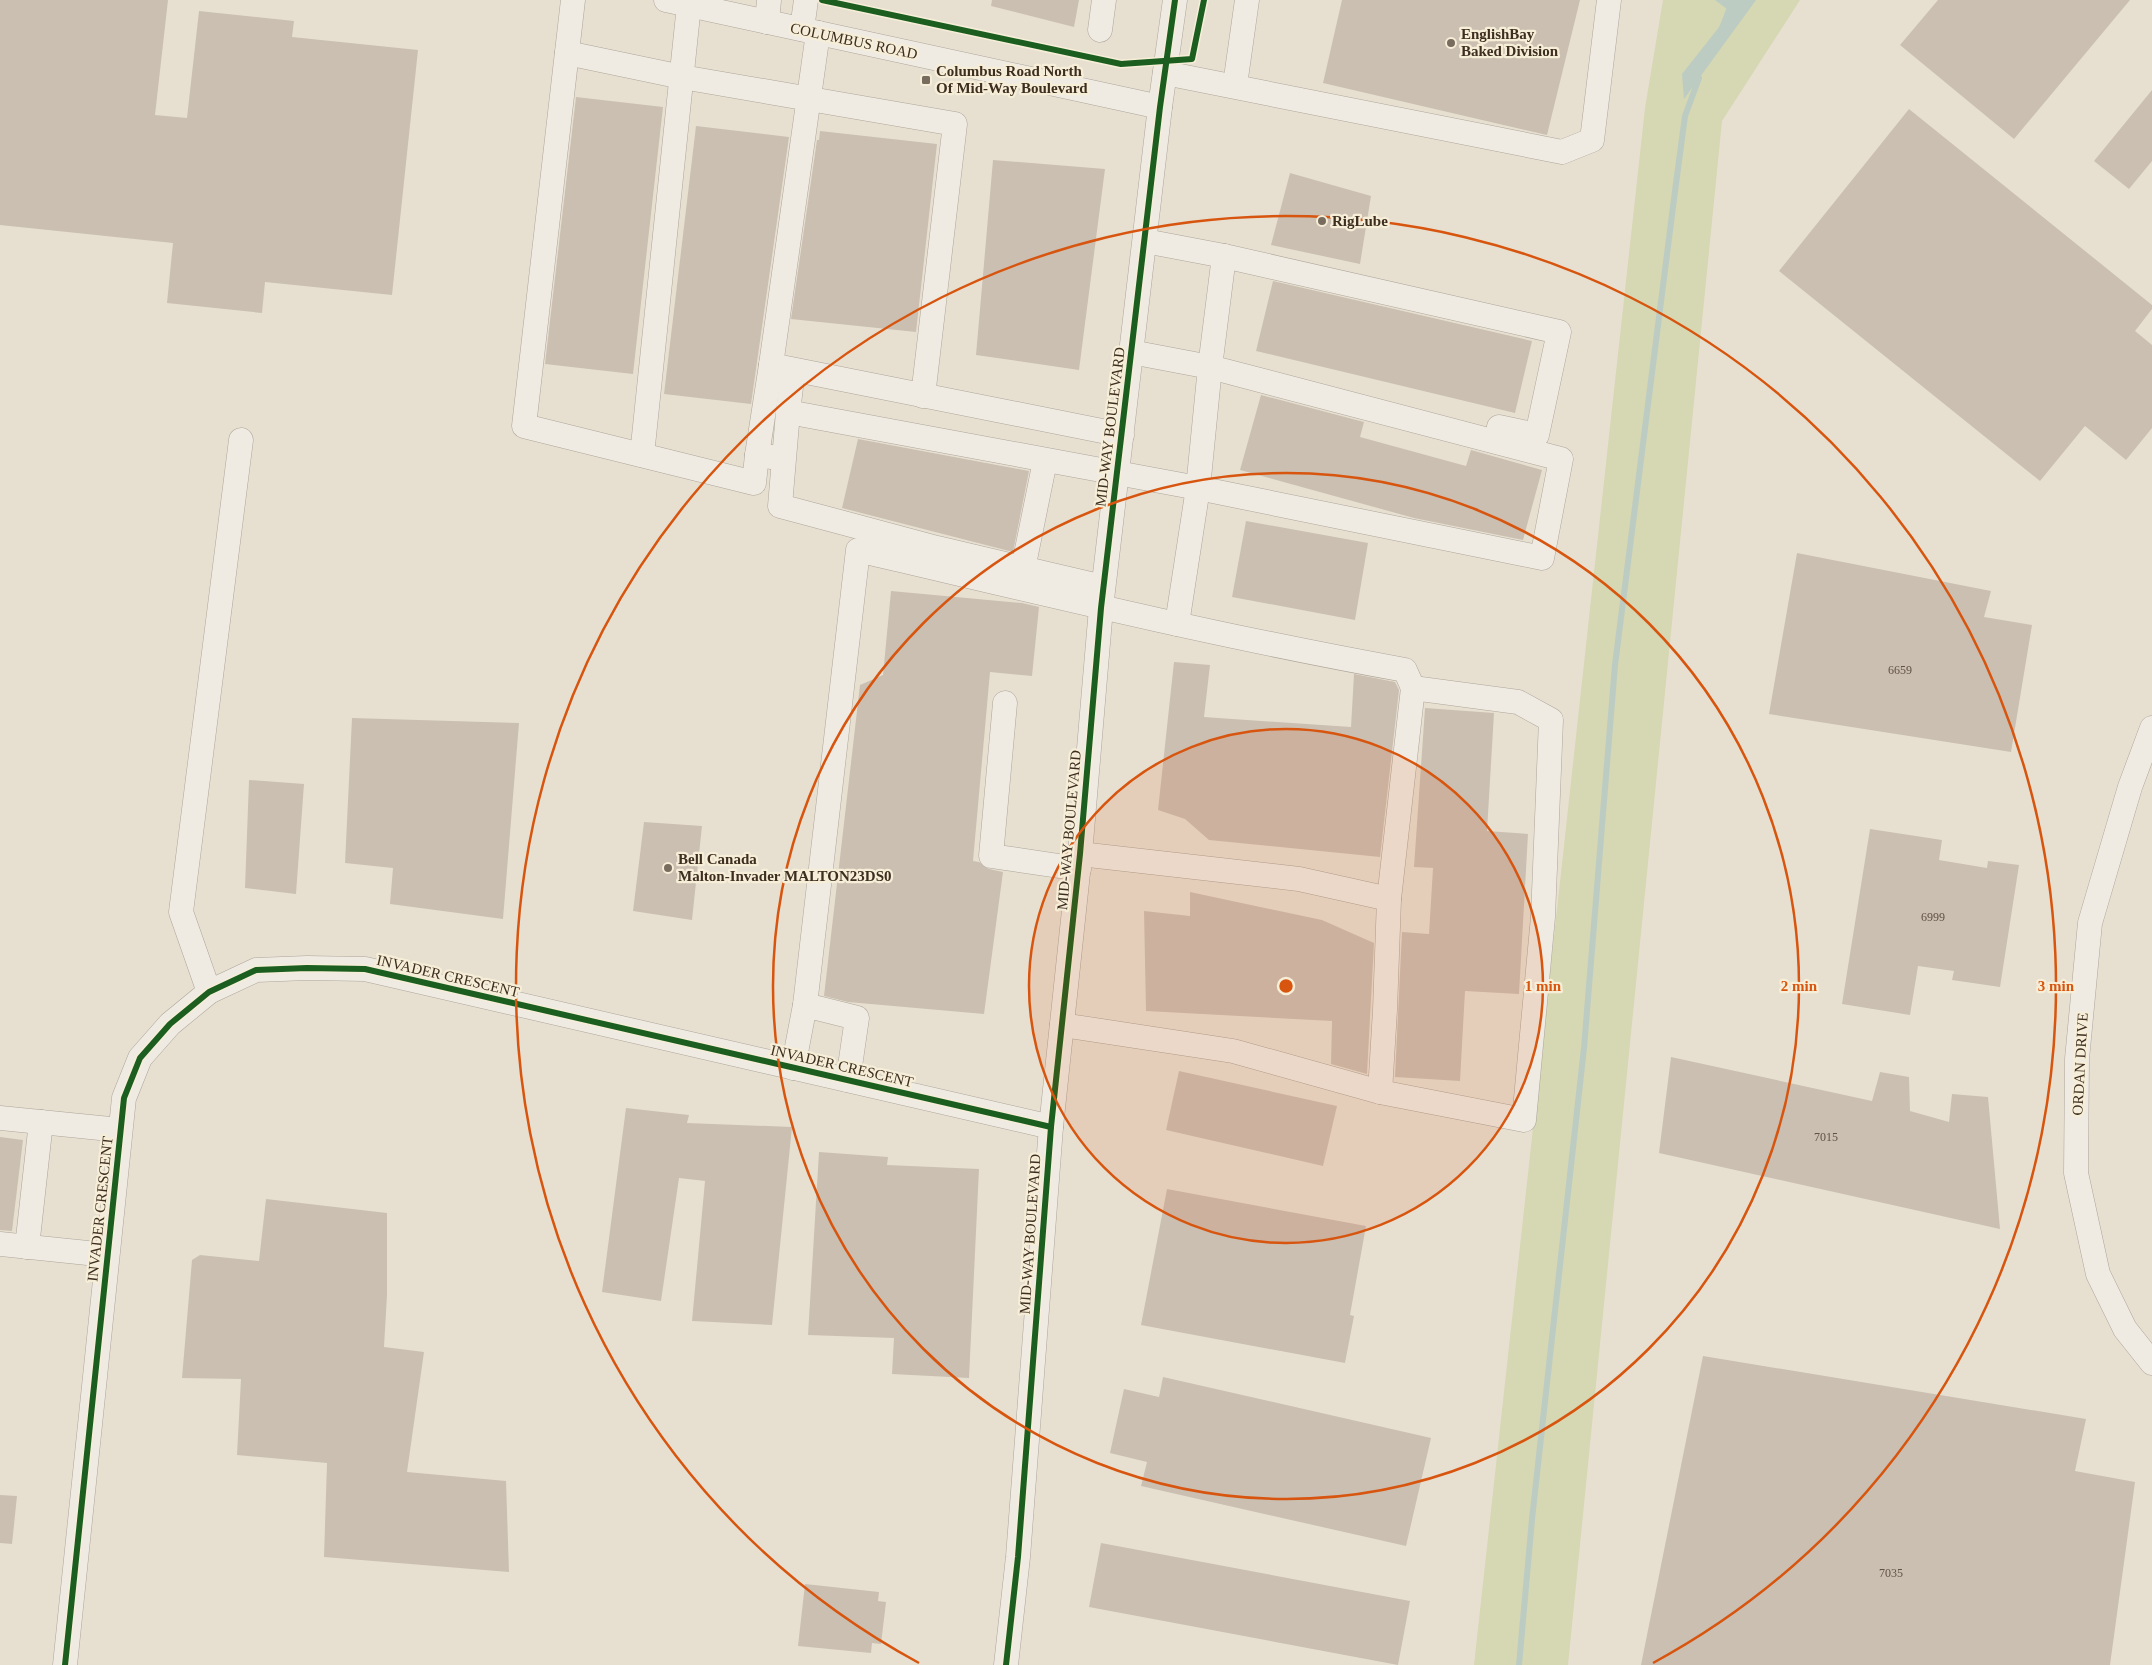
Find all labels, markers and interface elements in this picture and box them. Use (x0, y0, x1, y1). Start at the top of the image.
street label: COLUMBUS ROAD (789, 20, 919, 62)
place label: EnglishBay Baked Division (1461, 26, 1559, 59)
marker: EnglishBay Baked Division (1445, 37, 1457, 49)
place label: Columbus Road North Of Mid-Way Boulevard (936, 63, 1088, 96)
marker: Columbus Road North Of Mid-Way Boulevard (920, 74, 932, 86)
place label: RigLube (1332, 213, 1388, 229)
marker: RigLube (1316, 215, 1328, 227)
street label: MID-WAY BOULEVARD (1092, 346, 1128, 508)
house number: 6659 (1888, 663, 1912, 677)
street label: MID-WAY BOULEVARD (1054, 749, 1084, 911)
place label: Bell Canada Malton-Invader MALTON23DS0 (678, 851, 892, 884)
marker: Bell Canada Malton-Invader MALTON23DS0 (662, 862, 674, 874)
house number: 6999 (1921, 910, 1945, 924)
street label: INVADER CRESCENT (375, 952, 521, 1000)
centre of rings (1277, 977, 1295, 995)
text: 1 min (1525, 978, 1562, 994)
text: 2 min (1781, 978, 1818, 994)
text: 3 min (2038, 978, 2075, 994)
street label: ORDAN DRIVE (2069, 1012, 2091, 1116)
street label: INVADER CRESCENT (769, 1042, 915, 1090)
house number: 7015 (1814, 1130, 1838, 1144)
street label: INVADER CRESCENT (84, 1136, 116, 1282)
street label: MID-WAY BOULEVARD (1016, 1153, 1044, 1315)
house number: 7035 (1879, 1566, 1903, 1580)

